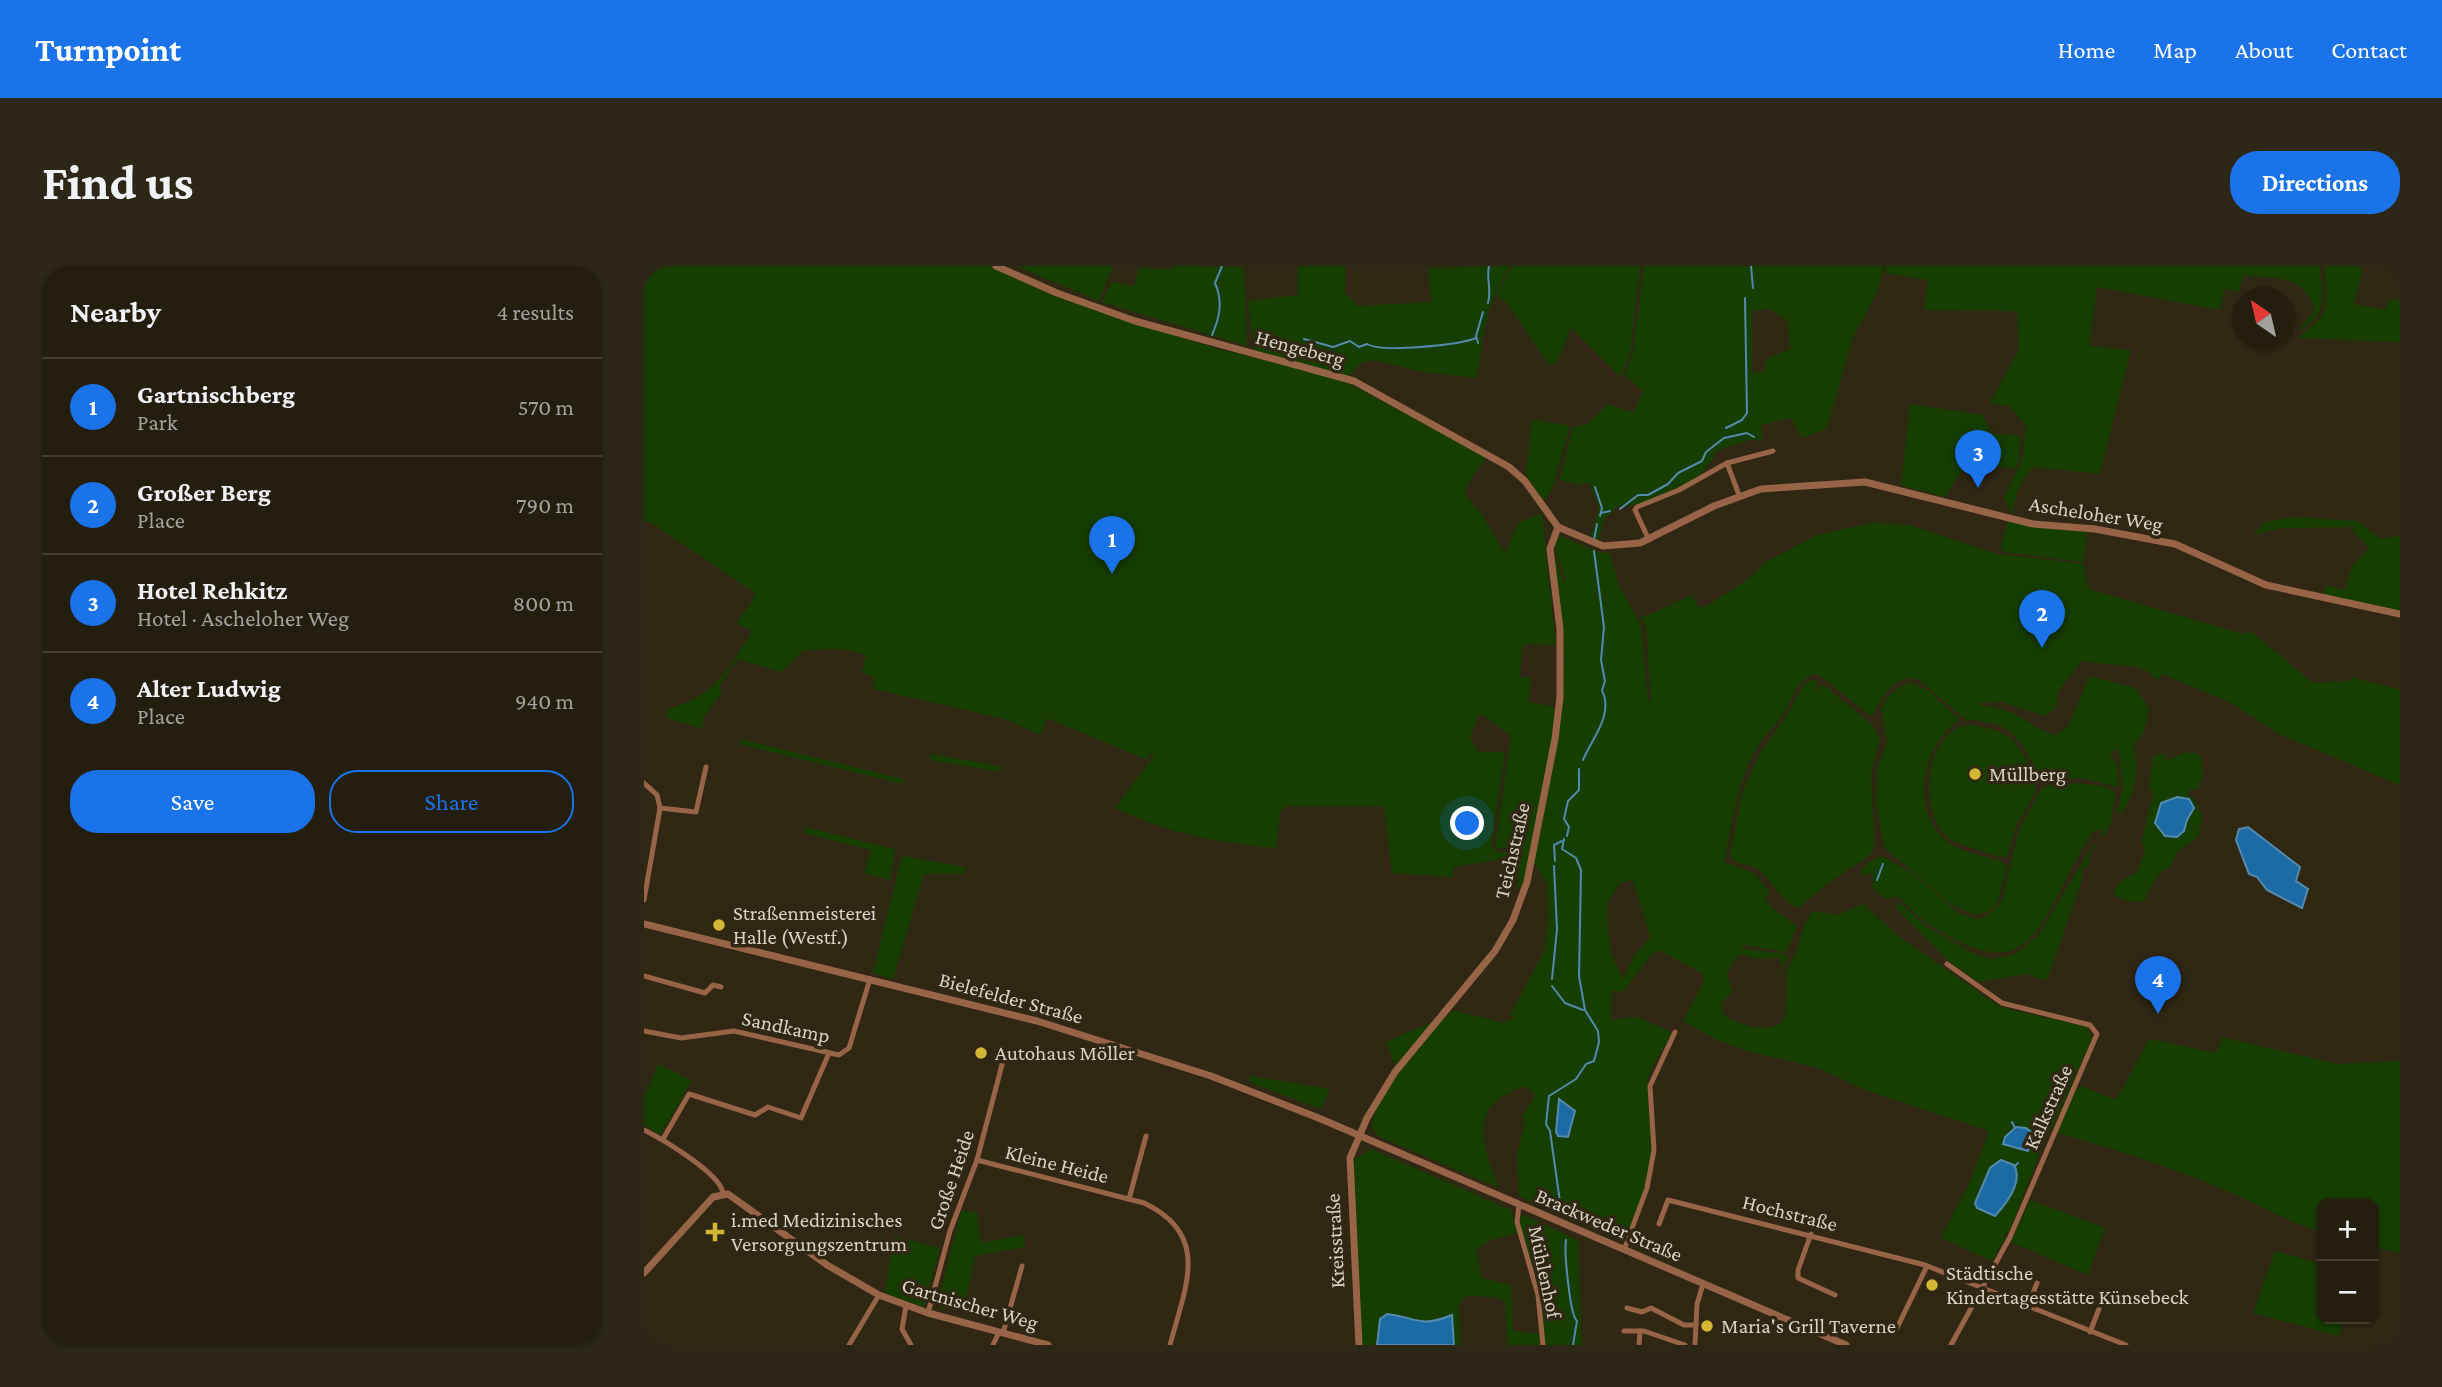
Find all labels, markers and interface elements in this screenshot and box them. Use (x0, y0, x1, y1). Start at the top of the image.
text: Turnpoint (35, 31, 181, 68)
text: Home (2058, 36, 2115, 63)
text: Map (2153, 36, 2197, 63)
text: About (2235, 36, 2293, 63)
text: Contact (2331, 36, 2407, 63)
button: Directions (2230, 151, 2400, 214)
text: Find us (42, 155, 194, 210)
north arrow (2232, 287, 2295, 350)
text: Nearby (70, 295, 161, 328)
text: 4 results (496, 299, 574, 325)
street label: Hengeberg (1253, 325, 1347, 371)
text: Gartnischberg (137, 380, 295, 409)
text: 1 (89, 394, 97, 420)
text: 570 m (518, 394, 574, 420)
text: Park (137, 409, 178, 435)
pin: 3 (1955, 430, 2001, 488)
text: Großer Berg (137, 478, 271, 507)
text: 2 (87, 492, 99, 518)
text: 790 m (516, 492, 574, 518)
street label: Ascheloher Weg (2027, 492, 2165, 536)
text: Place (137, 507, 185, 533)
pin: 1 (1089, 516, 1135, 574)
text: Hotel Rehkitz (137, 576, 287, 605)
text: 3 (87, 590, 99, 616)
text: 800 m (513, 590, 574, 616)
pin: 2 (2019, 590, 2065, 648)
text: Hotel · Ascheloher Weg (137, 605, 349, 631)
text: Alter Ludwig (137, 674, 281, 703)
text: 4 (87, 688, 99, 714)
text: 940 m (515, 688, 574, 714)
text: Place (137, 703, 185, 729)
place label: Müllberg (1989, 762, 2066, 786)
marker: Müllberg (1967, 766, 1983, 782)
button: Save (70, 770, 315, 833)
button: Share (329, 770, 574, 833)
street label: Teichstraße (1489, 801, 1535, 901)
your location (1450, 806, 1484, 840)
place label: Straßenmeisterei Halle (Westf.) (733, 901, 877, 949)
marker: Straßenmeisterei Halle (Westf.) (711, 917, 727, 933)
pin: 4 (2135, 956, 2181, 1014)
street label: Bielefelder Straße (936, 967, 1086, 1029)
street label: Sandkamp (740, 1006, 832, 1048)
place label: Autohaus Möller (995, 1041, 1136, 1065)
marker: Autohaus Möller (973, 1045, 989, 1061)
street label: Kalkstraße (2019, 1061, 2077, 1153)
street label: Große Heide (923, 1127, 979, 1233)
street label: Kleine Heide (1003, 1140, 1111, 1188)
street label: Brackweder Straße (1532, 1183, 1686, 1267)
street label: Hochstraße (1740, 1190, 1840, 1236)
street label: Kreisstraße (1321, 1193, 1349, 1289)
map controls (2316, 1198, 2379, 1324)
button: + (2316, 1198, 2379, 1261)
place label: i.med Medizinisches Versorgungszentrum (731, 1208, 907, 1256)
marker: i.med Medizinisches Versorgungszentrum (705, 1222, 725, 1242)
street label: Mühlenhof (1524, 1224, 1567, 1322)
place label: Städtische Kindertagesstätte Künsebeck (1946, 1261, 2189, 1309)
button: − (2316, 1261, 2379, 1324)
street label: Gartnischer Weg (899, 1273, 1041, 1335)
marker: Städtische Kindertagesstätte Künsebeck (1924, 1277, 1940, 1293)
place label: Maria's Grill Taverne (1721, 1314, 1896, 1338)
marker: Maria's Grill Taverne (1699, 1318, 1715, 1334)

